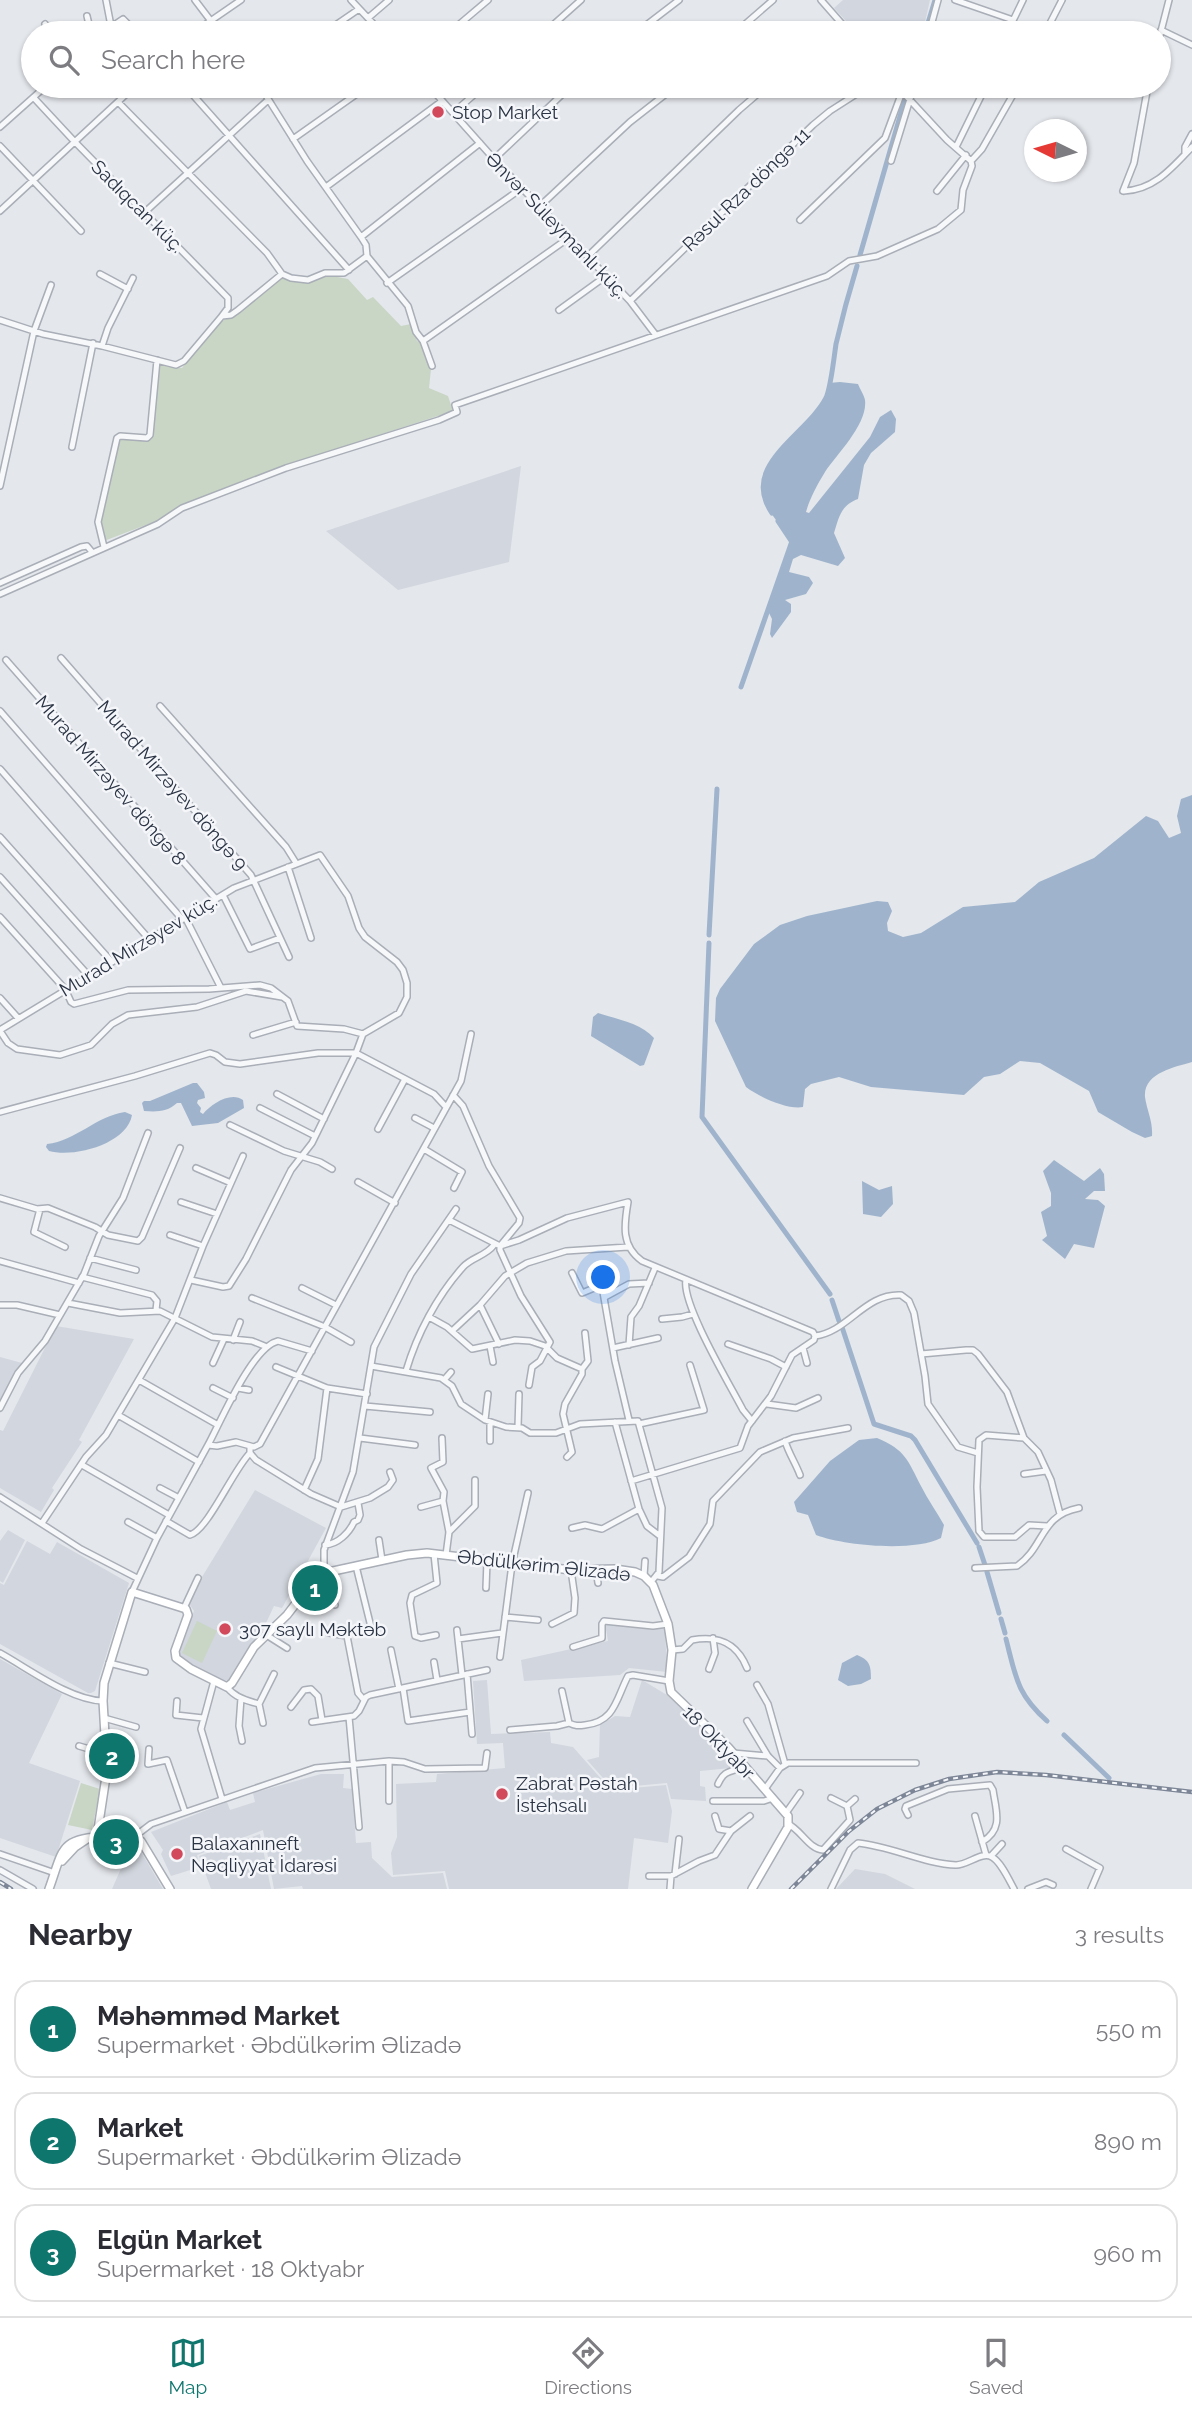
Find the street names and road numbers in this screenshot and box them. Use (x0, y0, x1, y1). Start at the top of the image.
street label: Rəsul Rza döngə 11 (678, 123, 814, 255)
street label: Ənvər Süleymanlı küç. (482, 147, 632, 303)
street label: Sadıqcan küç. (87, 155, 189, 257)
street label: Murad Mirzəyev döngə 8 (31, 691, 191, 869)
street label: Murad Mirzəyev döngə 9 (93, 696, 253, 874)
street label: Murad Mirzəyev küç. (55, 889, 221, 1001)
street label: Əbdülkərim Əlizadə (456, 1545, 632, 1585)
street label: 18 Oktyabr (679, 1701, 760, 1784)

